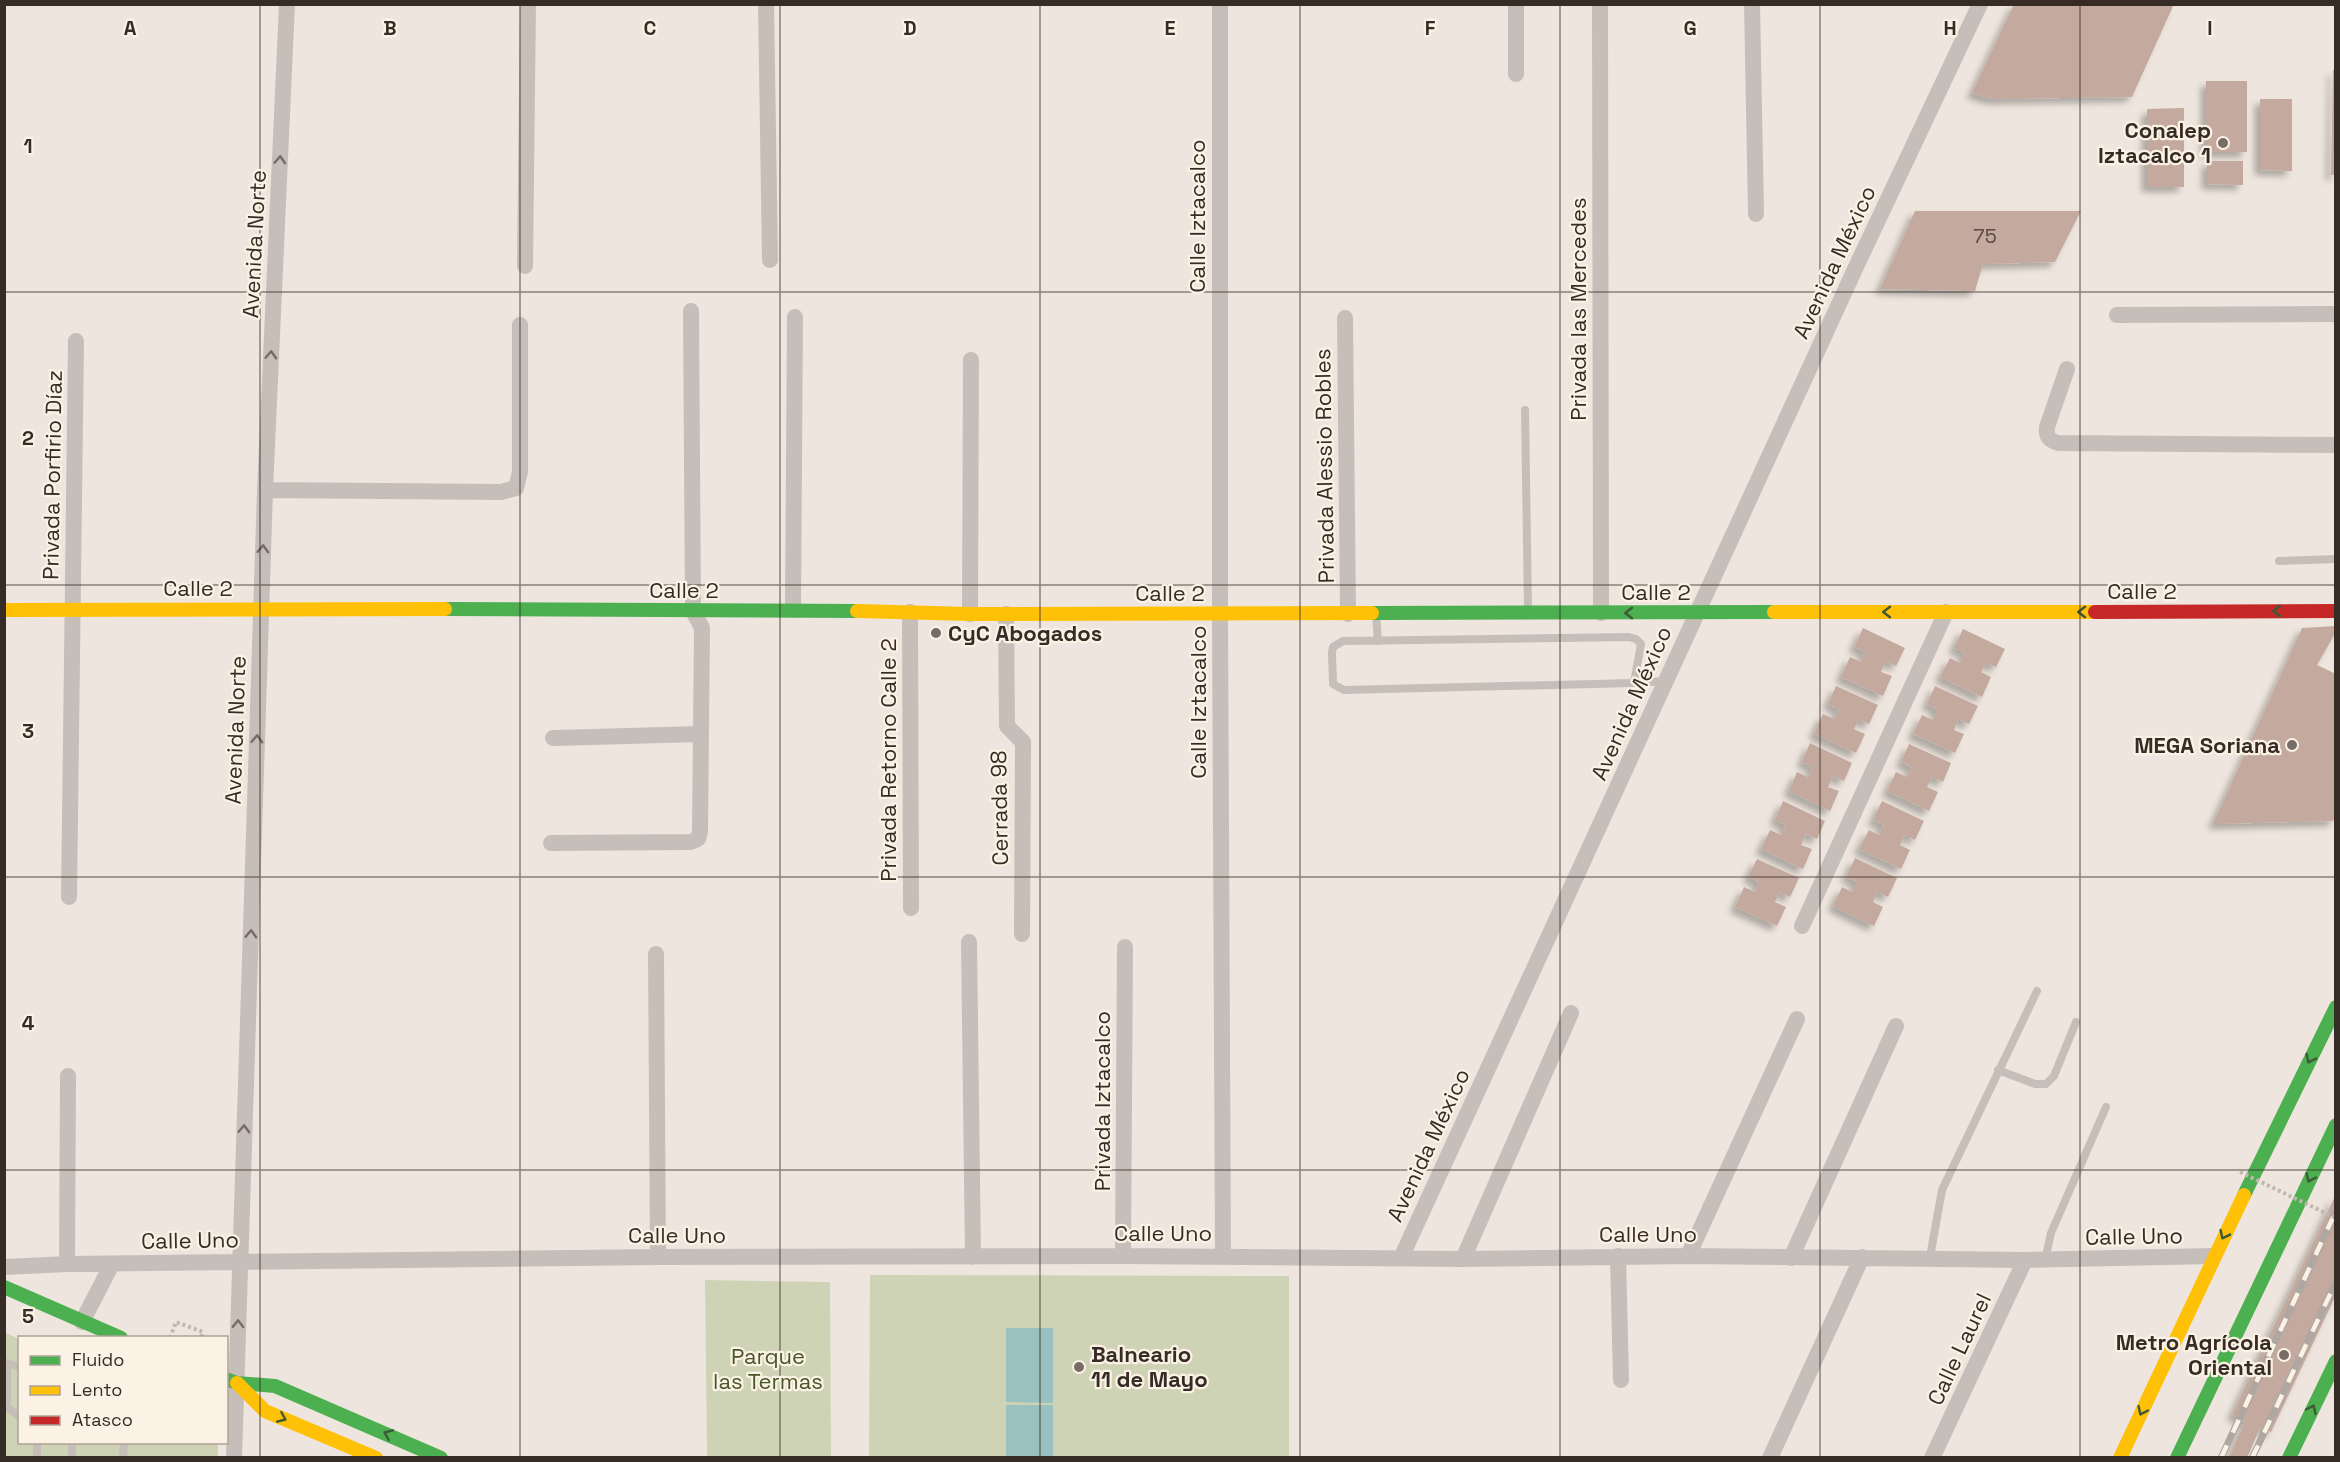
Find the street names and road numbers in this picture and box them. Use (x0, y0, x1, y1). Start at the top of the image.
street label: Calle Iztacalco (1183, 139, 1211, 293)
street label: Avenida Norte (236, 169, 272, 319)
street label: Avenida México (1786, 181, 1882, 343)
street label: Privada las Mercedes (1564, 197, 1592, 421)
street label: Privada Alessio Robles (1308, 348, 1340, 584)
street label: Privada Porfirio Díaz (36, 370, 68, 580)
street label: Calle 2 (163, 574, 233, 602)
street label: Calle 2 (649, 576, 719, 604)
street label: Calle 2 (2107, 577, 2177, 605)
street label: Calle 2 (1621, 578, 1691, 606)
street label: Calle 2 (1135, 579, 1205, 607)
street label: Avenida México (1584, 622, 1678, 784)
street label: Calle Iztacalco (1184, 625, 1212, 779)
street label: Privada Retorno Calle 2 (874, 638, 902, 882)
street label: Avenida Norte (218, 655, 252, 805)
street label: Cerrada 98 (984, 750, 1014, 866)
street label: Privada Iztacalco (1088, 1011, 1116, 1191)
street label: Avenida México (1380, 1064, 1476, 1226)
street label: Calle Uno (1114, 1219, 1212, 1247)
street label: Calle Uno (1599, 1220, 1697, 1248)
street label: Calle Uno (628, 1221, 726, 1249)
street label: Calle Uno (2085, 1221, 2183, 1251)
street label: Calle Uno (141, 1225, 239, 1255)
street label: Calle Laurel (1921, 1289, 1997, 1409)

